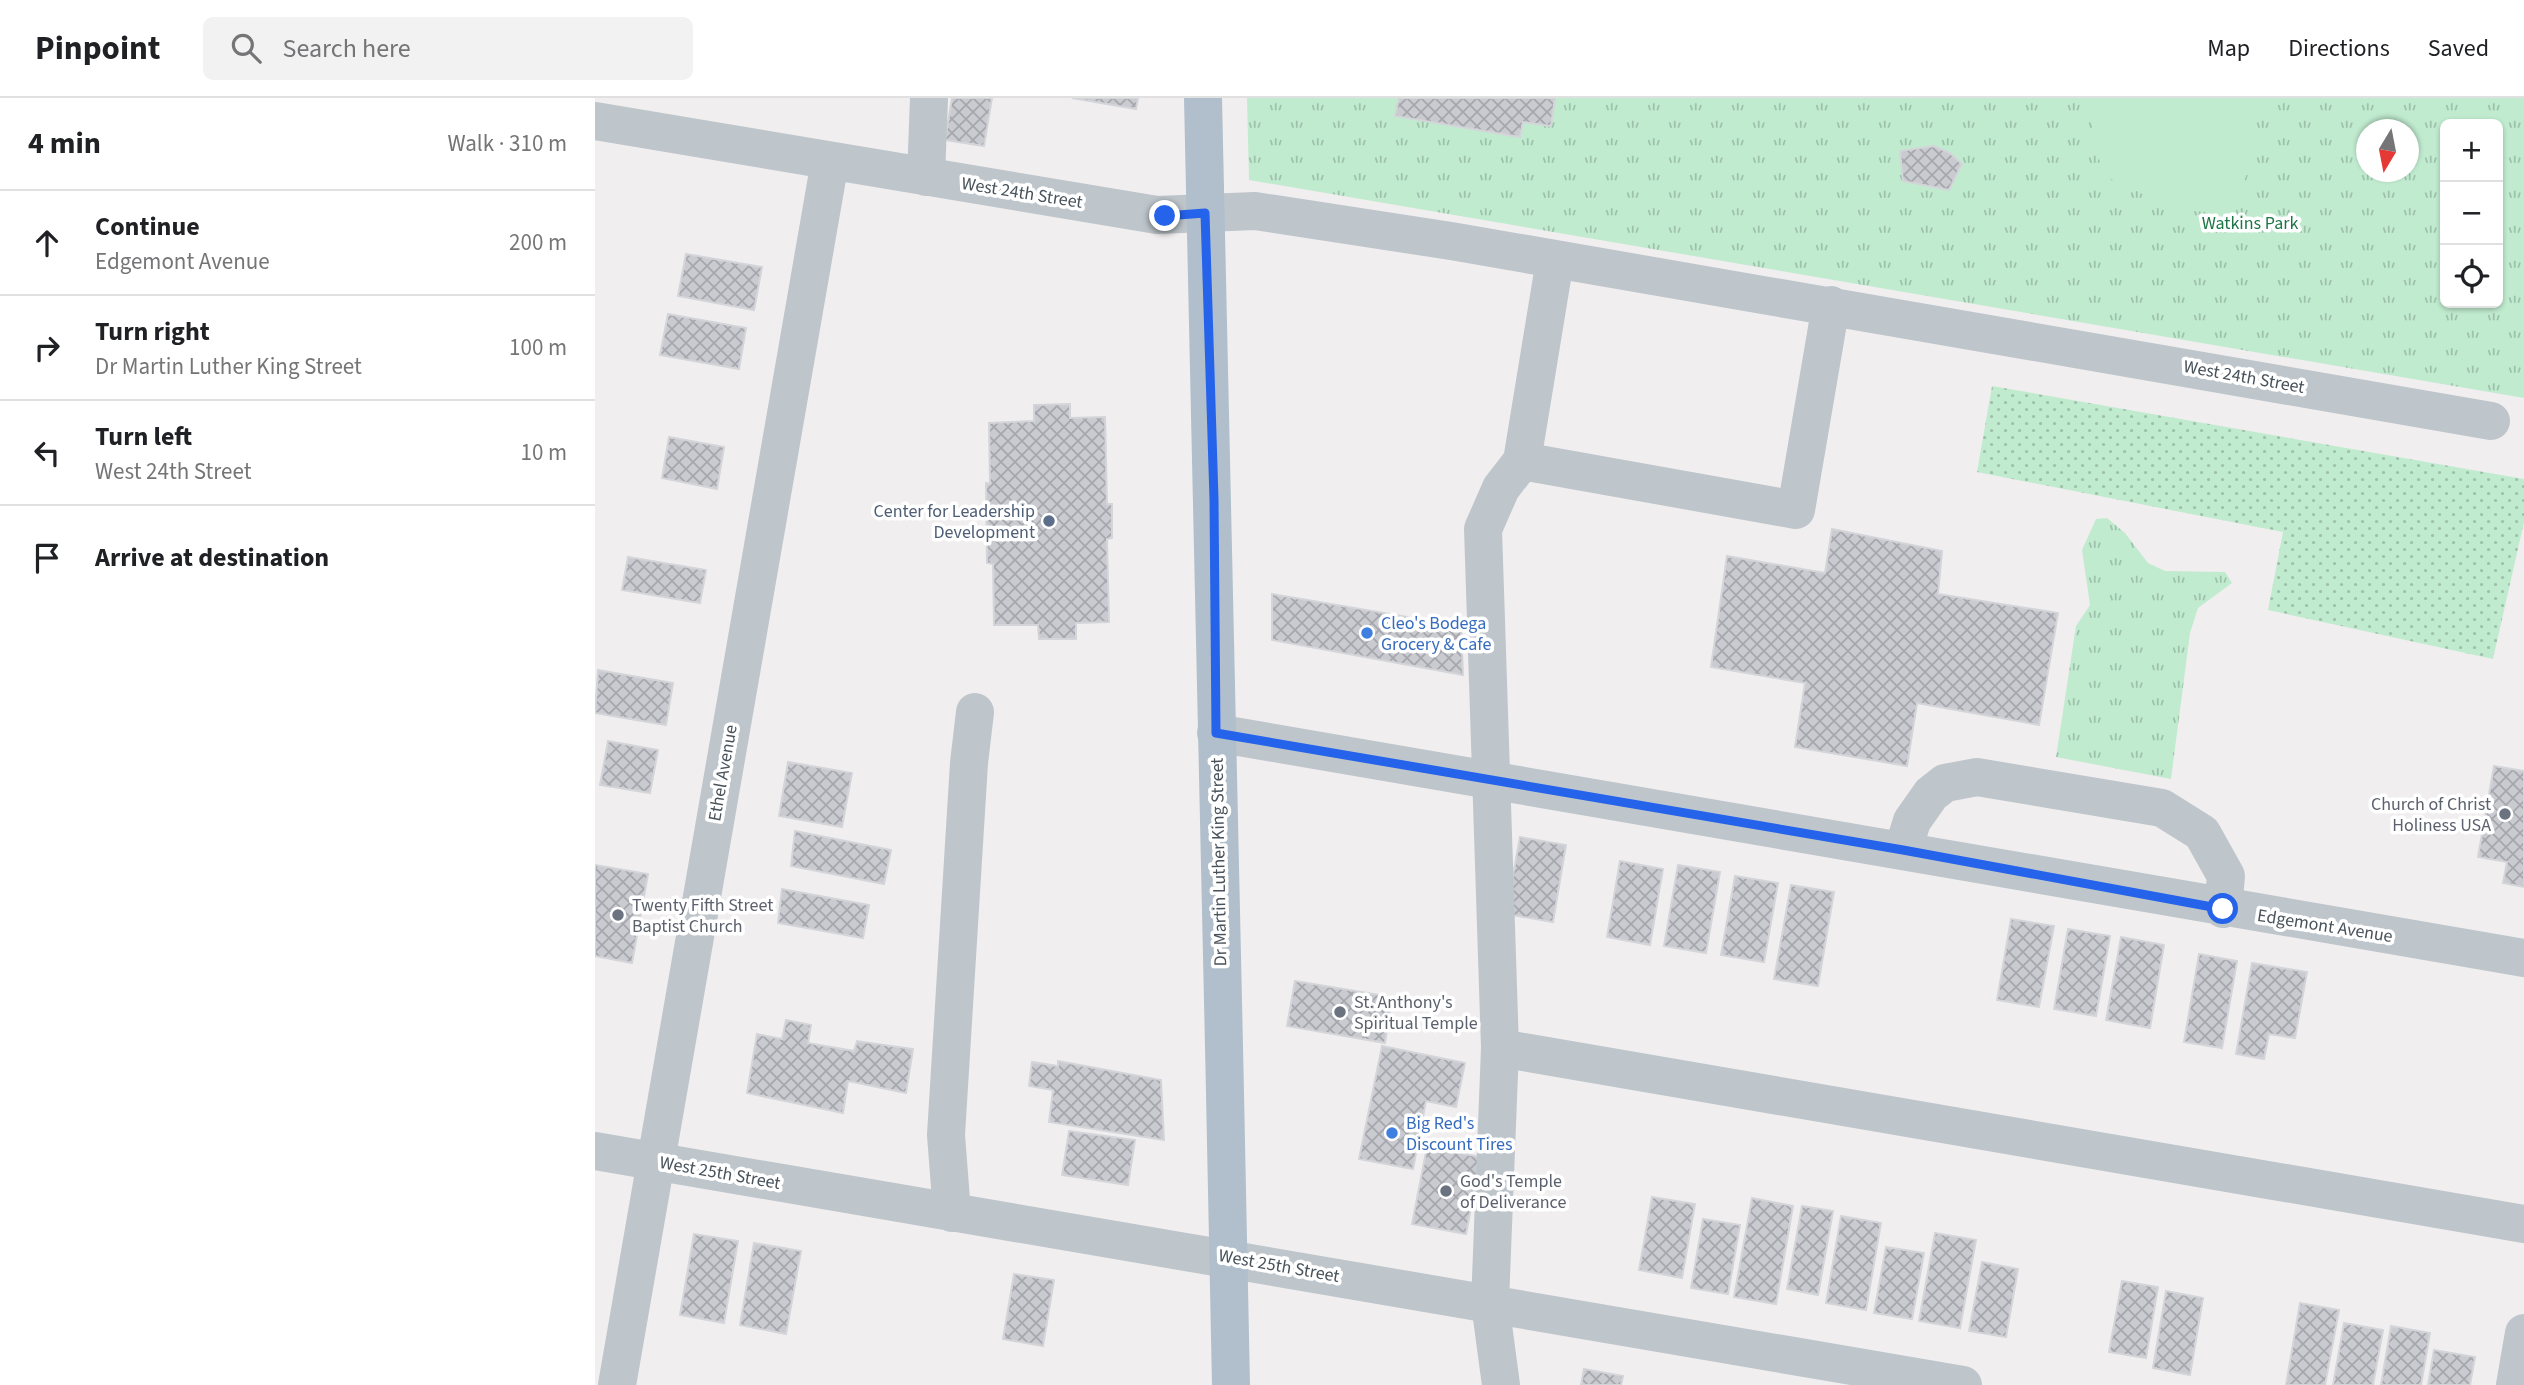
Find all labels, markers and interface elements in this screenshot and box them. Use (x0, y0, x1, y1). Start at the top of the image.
search box (203, 17, 693, 80)
text: Pinpoint (35, 25, 161, 72)
icon: search (227, 29, 265, 67)
text: Search here (283, 30, 411, 67)
text: Map (2207, 31, 2250, 66)
text: Directions (2288, 31, 2390, 66)
text: Saved (2428, 31, 2489, 66)
north arrow (2356, 119, 2419, 182)
map controls (2440, 119, 2503, 308)
button: + (2440, 119, 2503, 182)
text: 4 min (28, 122, 101, 165)
text: Walk · 310 m (448, 127, 567, 160)
street label: West 24th Street (960, 171, 1084, 215)
button: − (2440, 182, 2503, 245)
route end (1149, 200, 1180, 231)
text: Continue (95, 208, 200, 245)
park label: Watkins Park (2202, 211, 2298, 236)
icon: ahead (28, 224, 66, 262)
text: 200 m (509, 226, 567, 259)
text: Edgemont Avenue (95, 245, 270, 278)
button: locate (2440, 245, 2503, 308)
text: Turn right (95, 313, 210, 350)
icon: right (28, 329, 66, 367)
text: 100 m (509, 331, 567, 364)
text: Dr Martin Luther King Street (95, 350, 362, 383)
street label: West 24th Street (2182, 354, 2306, 400)
text: Turn left (95, 418, 192, 455)
icon: left (28, 434, 66, 472)
text: 10 m (520, 436, 567, 469)
text: West 24th Street (95, 455, 251, 488)
place label: Center for Leadership Development (874, 499, 1035, 545)
marker: Center for Leadership Development (1041, 513, 1057, 529)
icon: arrive (28, 539, 66, 577)
text: Arrive at destination (95, 539, 329, 576)
place label: Cleo's Bodega Grocery & Cafe (1381, 611, 1491, 657)
marker: Cleo's Bodega Grocery & Cafe (1359, 625, 1375, 641)
street label: Ethel Avenue (702, 723, 744, 823)
street label: Dr Martin Luther King Street (1205, 757, 1233, 967)
place label: Church of Christ Holiness USA (2371, 792, 2491, 838)
marker: Church of Christ Holiness USA (2497, 806, 2513, 822)
place label: Twenty Fifth Street Baptist Church (632, 893, 773, 939)
route start (2207, 893, 2238, 924)
street label: Edgemont Avenue (2256, 903, 2395, 949)
marker: Twenty Fifth Street Baptist Church (610, 907, 626, 923)
place label: St. Anthony's Spiritual Temple (1354, 990, 1478, 1036)
marker: St. Anthony's Spiritual Temple (1332, 1004, 1348, 1020)
place label: Big Red's Discount Tires (1406, 1111, 1513, 1157)
marker: Big Red's Discount Tires (1384, 1125, 1400, 1141)
street label: West 25th Street (658, 1150, 782, 1196)
place label: God's Temple of Deliverance (1460, 1169, 1566, 1215)
marker: God's Temple of Deliverance (1438, 1183, 1454, 1199)
street label: West 25th Street (1217, 1243, 1341, 1289)

